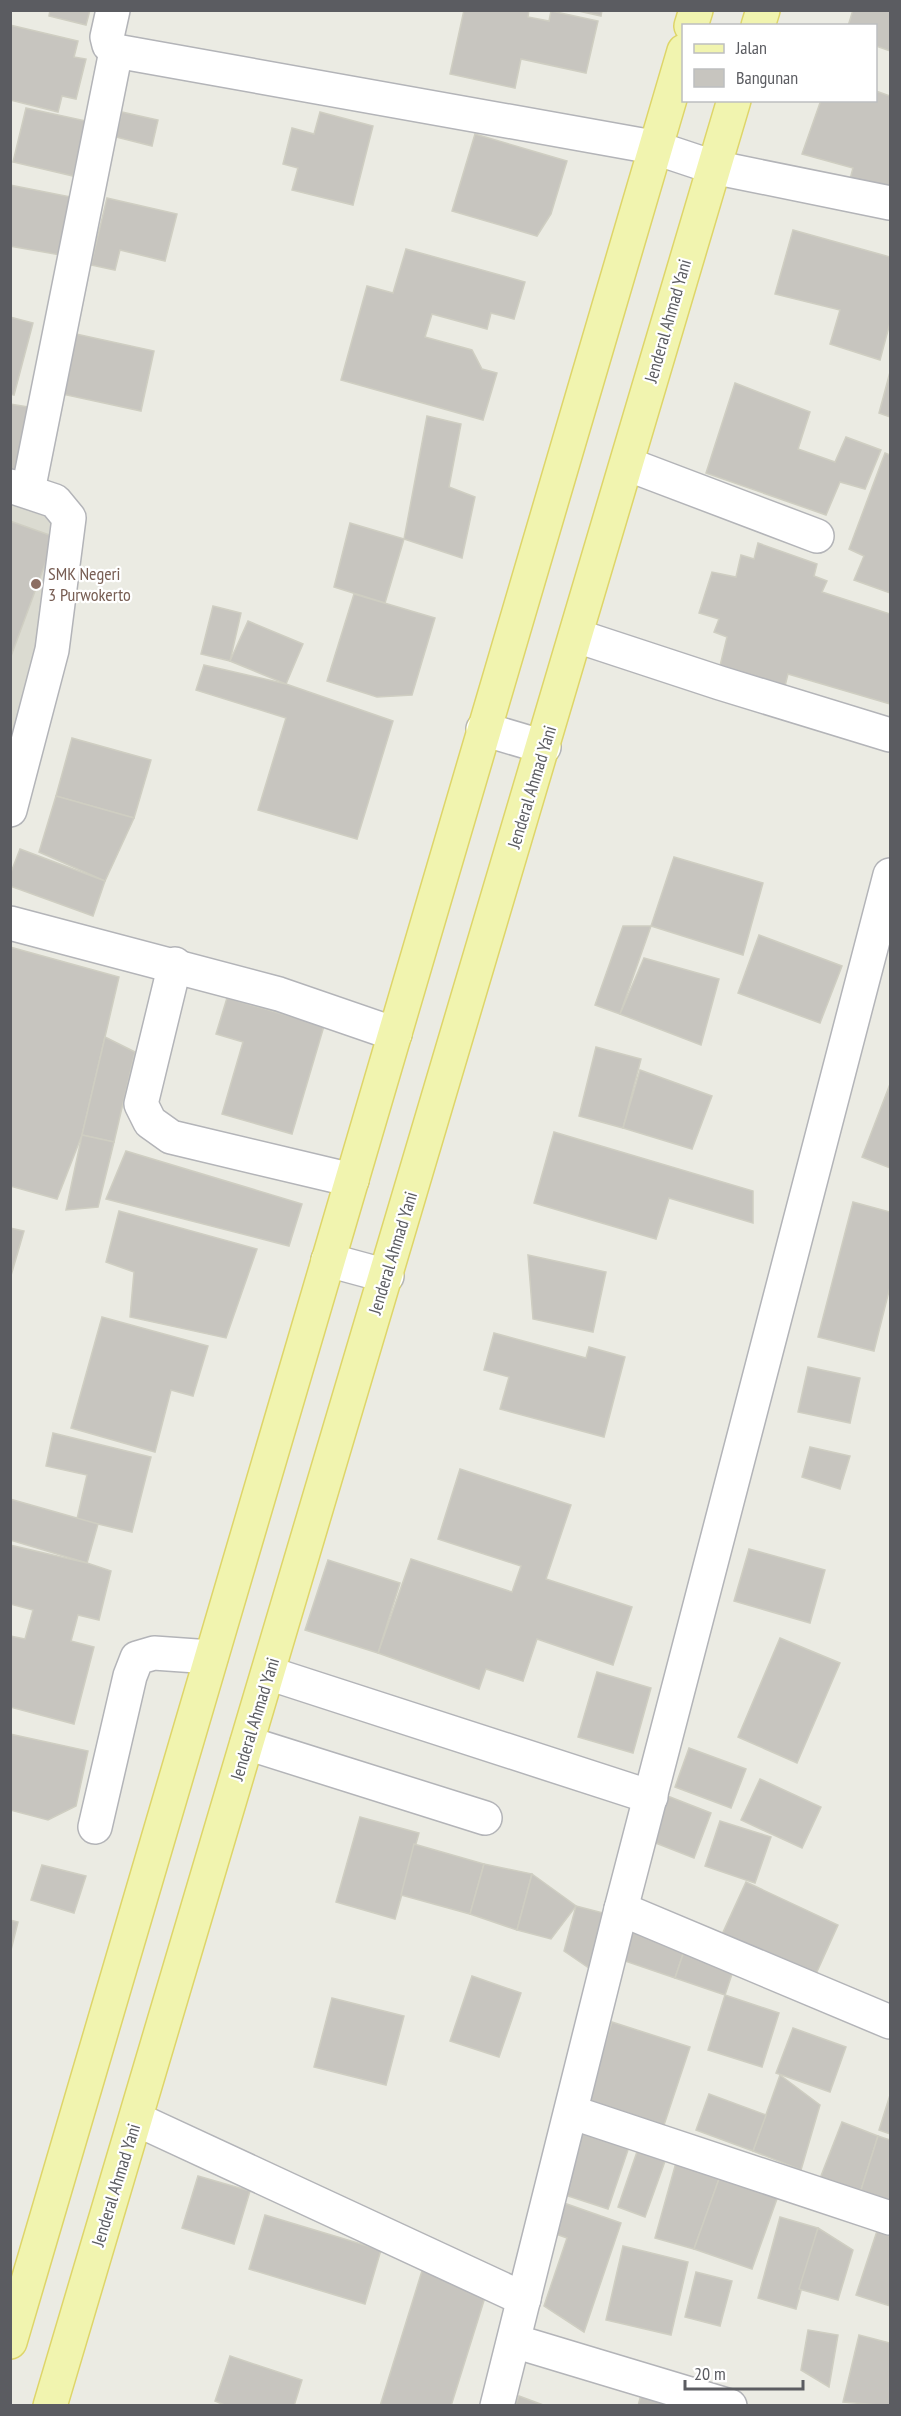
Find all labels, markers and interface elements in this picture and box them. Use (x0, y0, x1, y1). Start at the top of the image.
legend (682, 24, 877, 102)
text: Jalan (735, 36, 767, 59)
text: Bangunan (736, 66, 798, 89)
street label: Jenderal Ahmad Yani (639, 257, 696, 386)
place label: SMK Negeri 3 Purwokerto (48, 562, 131, 606)
marker: SMK Negeri 3 Purwokerto (29, 577, 43, 591)
street label: Jenderal Ahmad Yani (502, 723, 561, 852)
street label: Jenderal Ahmad Yani (363, 1189, 422, 1318)
street label: Jenderal Ahmad Yani (225, 1655, 284, 1784)
street label: Jenderal Ahmad Yani (86, 2121, 145, 2250)
scale bar (685, 2353, 804, 2391)
text: 20 m (694, 2362, 726, 2385)

